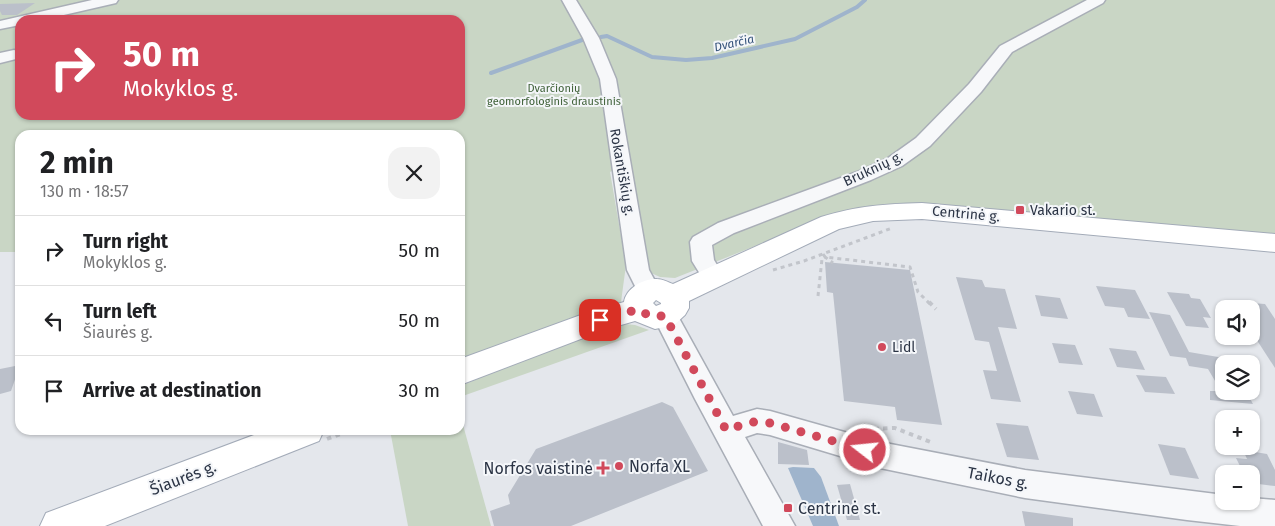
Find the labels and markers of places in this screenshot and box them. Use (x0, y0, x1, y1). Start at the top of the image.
place label: Vakario st. (1030, 202, 1096, 219)
marker: Vakario st. (1014, 204, 1026, 216)
pin (579, 299, 621, 341)
place label: Lidl (892, 339, 915, 356)
marker: Lidl (876, 341, 888, 353)
place label: Norfa XL (629, 457, 690, 476)
place label: Norfos vaistinė (484, 459, 593, 478)
marker: Norfa XL (613, 460, 625, 472)
marker: Norfos vaistinė (597, 462, 609, 474)
place label: Centrinė st. (798, 499, 881, 518)
marker: Centrinė st. (782, 502, 794, 514)

